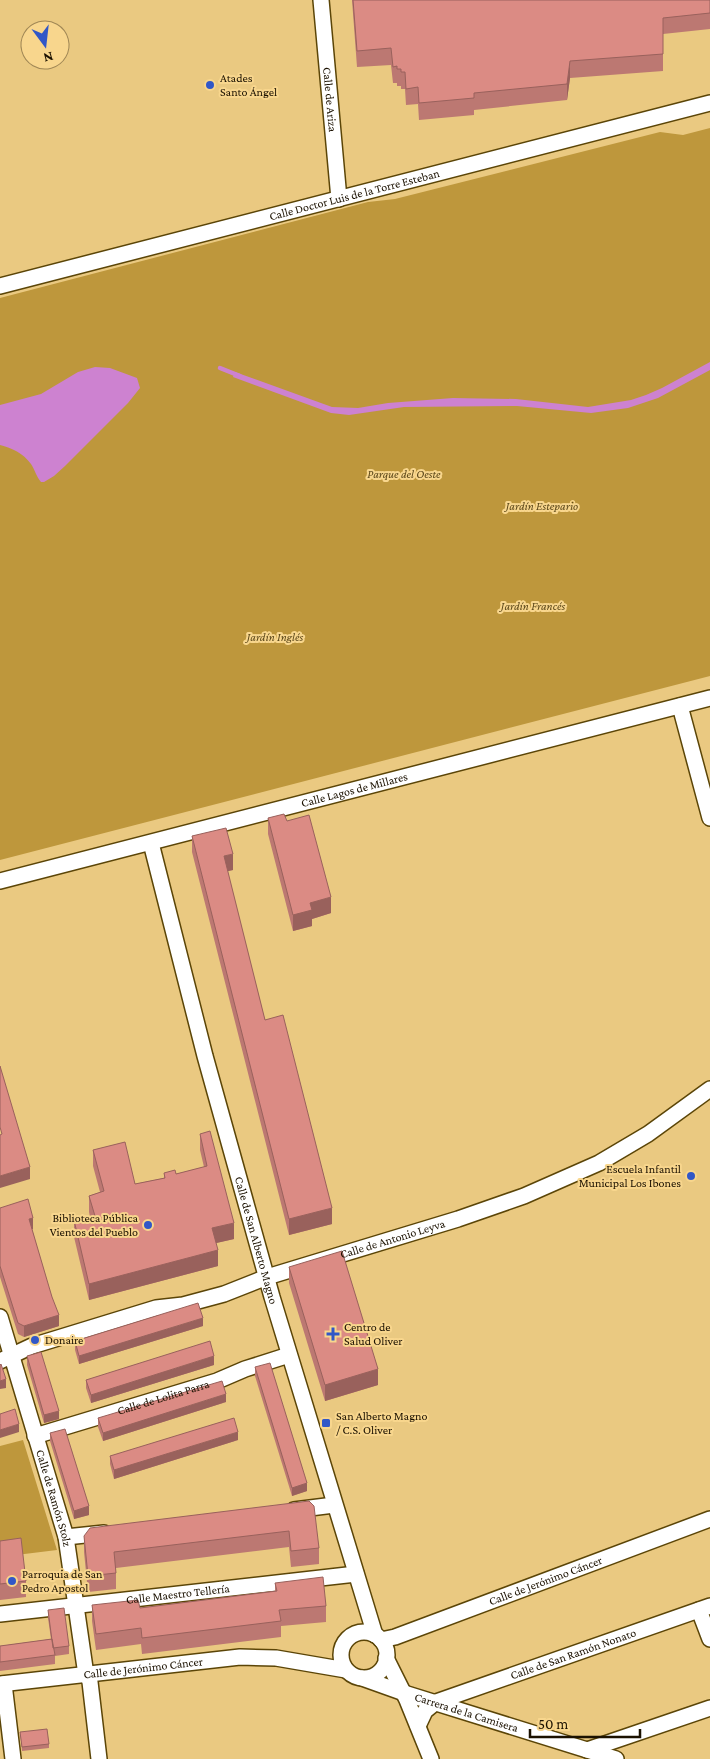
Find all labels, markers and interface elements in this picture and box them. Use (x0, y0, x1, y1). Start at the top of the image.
north arrow (20, 20, 70, 70)
text: N (41, 49, 55, 67)
street label: Calle de Ariza (320, 67, 340, 133)
place label: Atades Santo Ángel (220, 71, 277, 99)
marker: Atades Santo Ángel (204, 79, 216, 91)
street label: Calle Doctor Luis de la Torre Esteban (268, 166, 442, 223)
park label: Parque del Oeste (367, 467, 441, 481)
park label: Jardín Estepario (504, 499, 578, 513)
park label: Jardín Francés (499, 599, 565, 613)
park label: Jardín Inglés (245, 630, 304, 644)
street label: Calle Lagos de Millares (300, 769, 409, 810)
place label: Escuela Infantil Municipal Los Ibones (579, 1162, 681, 1190)
marker: Escuela Infantil Municipal Los Ibones (685, 1170, 697, 1182)
street label: Calle de San Alberto Magno (232, 1175, 281, 1306)
place label: Biblioteca Pública Vientos del Pueblo (50, 1211, 138, 1239)
street label: Calle de Antonio Leyva (338, 1216, 447, 1261)
marker: Biblioteca Pública Vientos del Pueblo (142, 1219, 154, 1231)
place label: Centro de Salud Oliver (344, 1320, 403, 1348)
marker: Centro de Salud Oliver (326, 1327, 340, 1341)
place label: Donaire (45, 1333, 83, 1347)
marker: Donaire (29, 1334, 41, 1346)
street label: Calle de Lolita Parra (116, 1377, 211, 1418)
place label: San Alberto Magno / C.S. Oliver (336, 1409, 427, 1437)
marker: San Alberto Magno / C.S. Oliver (320, 1417, 332, 1429)
street label: Calle de Ramón Stolz (33, 1448, 74, 1547)
street label: Calle de Jerónimo Cáncer (487, 1553, 605, 1608)
place label: Parroquia de San Pedro Apostol (22, 1567, 103, 1595)
marker: Parroquia de San Pedro Apostol (6, 1575, 18, 1587)
street label: Calle Maestro Tellería (125, 1581, 231, 1607)
street label: Calle de San Ramón Nonato (508, 1625, 638, 1682)
street label: Calle de Jerónimo Cáncer (83, 1654, 204, 1682)
street label: Carrera de la Camisera (413, 1690, 520, 1735)
scale bar (530, 1706, 640, 1738)
text: 50 m (538, 1716, 568, 1732)

